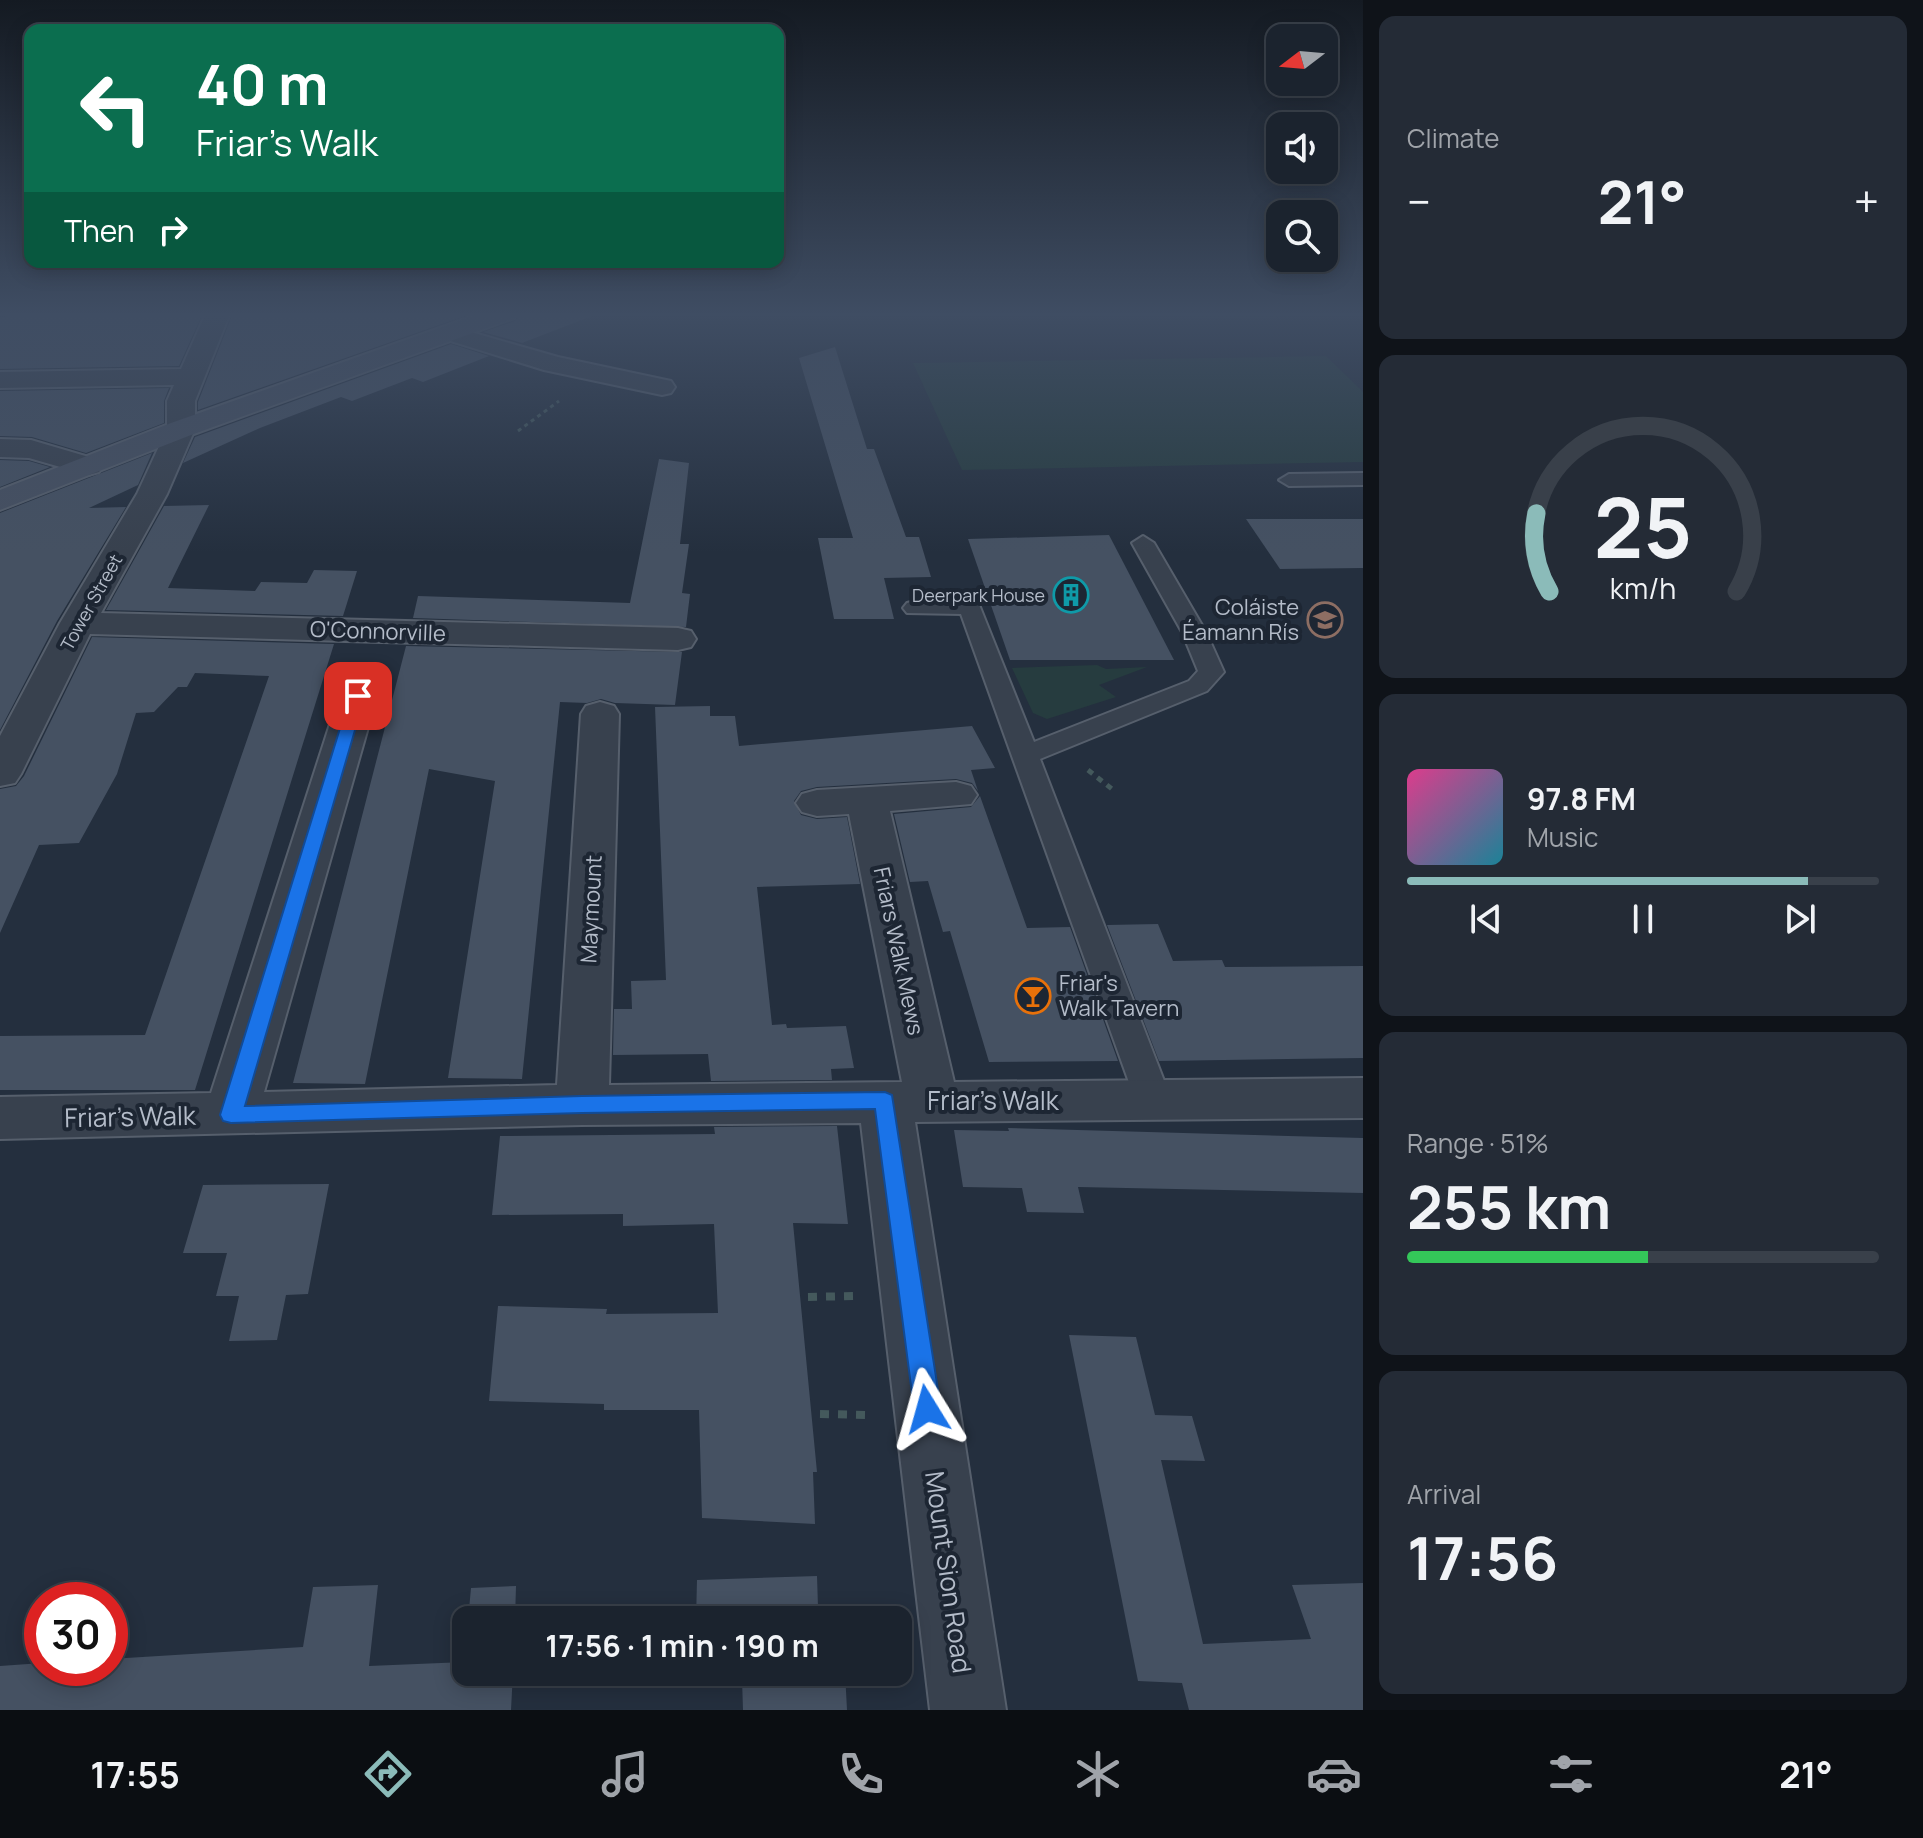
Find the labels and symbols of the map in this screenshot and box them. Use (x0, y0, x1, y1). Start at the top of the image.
north arrow (1266, 24, 1338, 96)
street label: Tower Street (55, 550, 127, 654)
building icon: Deerpark House (1052, 576, 1090, 614)
place label: Deerpark House (912, 583, 1045, 607)
place label: Coláiste Éamann Rís (1182, 592, 1299, 647)
school or university icon: Coláiste Éamann Rís (1306, 601, 1344, 639)
street label: O'Connorville (310, 614, 447, 648)
pin (324, 662, 392, 730)
street label: Maymount (573, 854, 609, 964)
street label: Friars Walk Mews (867, 864, 931, 1038)
place label: Friar's Walk Tavern (1059, 968, 1179, 1023)
bar icon: Friar's Walk Tavern (1014, 977, 1052, 1015)
street label: Friar's Walk (927, 1082, 1060, 1118)
street label: Friar's Walk (64, 1097, 197, 1135)
position arrow (885, 1367, 969, 1451)
street label: Mount Sion Road (917, 1469, 981, 1675)
speed limit sign: 30 (24, 1582, 128, 1686)

